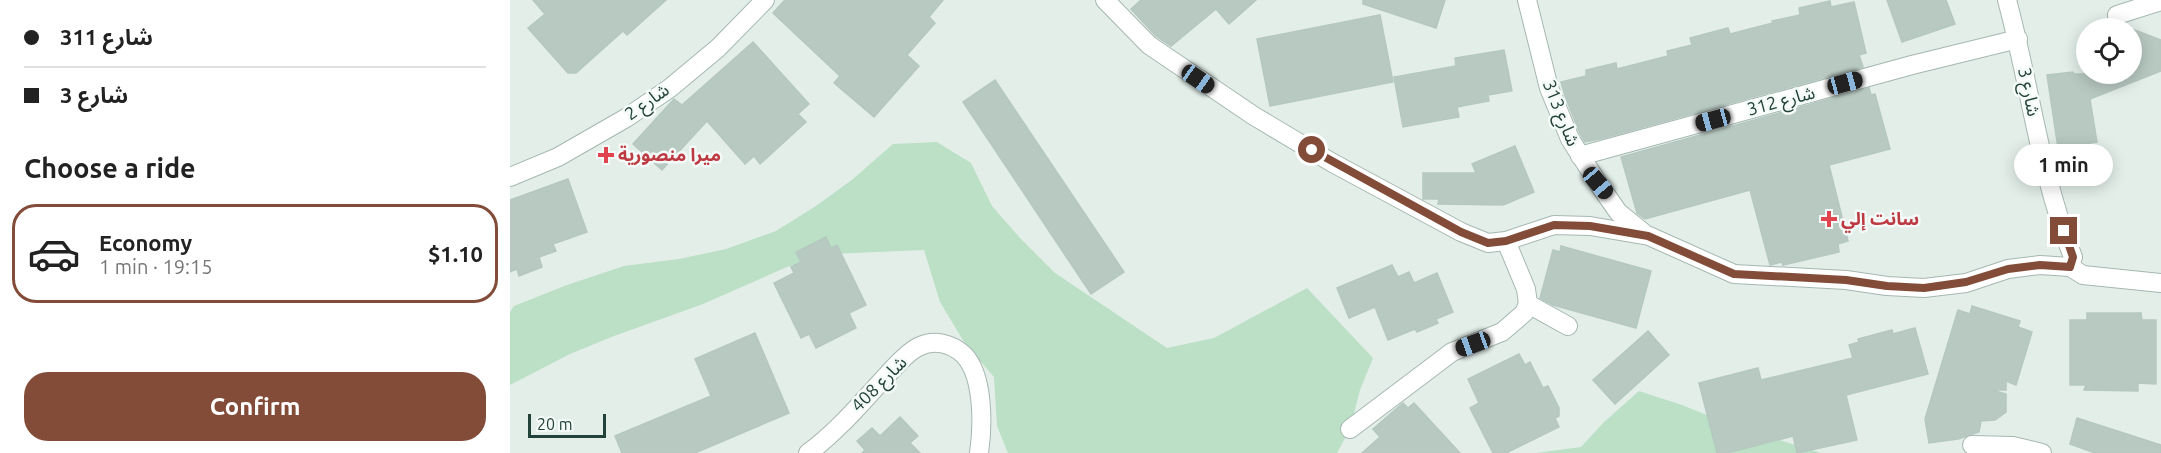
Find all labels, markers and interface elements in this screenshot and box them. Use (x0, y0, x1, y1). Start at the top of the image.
map controls (2076, 18, 2142, 84)
button: locate (2076, 18, 2142, 84)
text: شارع 311 (60, 24, 153, 49)
car (1178, 61, 1218, 97)
street label: شارع 3 (2010, 66, 2045, 119)
car (1825, 70, 1865, 96)
street label: شارع 313 (1535, 77, 1584, 151)
street label: شارع 2 (620, 79, 675, 128)
street label: شارع 312 (1744, 81, 1818, 124)
text: شارع 3 (60, 82, 128, 107)
car (1693, 107, 1733, 133)
route start (1298, 136, 1325, 163)
place label: ميرا منصورية (618, 144, 721, 166)
callout: 1 min (2014, 144, 2114, 186)
marker: ميرا منصورية (599, 148, 613, 162)
text: Choose a ride (24, 153, 196, 183)
text: 1 min (2038, 153, 2089, 176)
car (1580, 163, 1616, 203)
place label: سانت إلي (1841, 208, 1919, 233)
marker: سانت إلي (1822, 212, 1836, 226)
route end (2050, 217, 2077, 244)
icon: car (27, 227, 81, 281)
text: Economy (99, 230, 192, 255)
text: $1.10 (428, 241, 483, 266)
text: 1 min · 19:15 (99, 255, 213, 278)
car (1453, 329, 1493, 359)
street label: شارع 408 (847, 352, 914, 419)
button: Confirm (24, 372, 486, 441)
scale bar (528, 411, 606, 438)
text: 20 m (537, 415, 573, 433)

